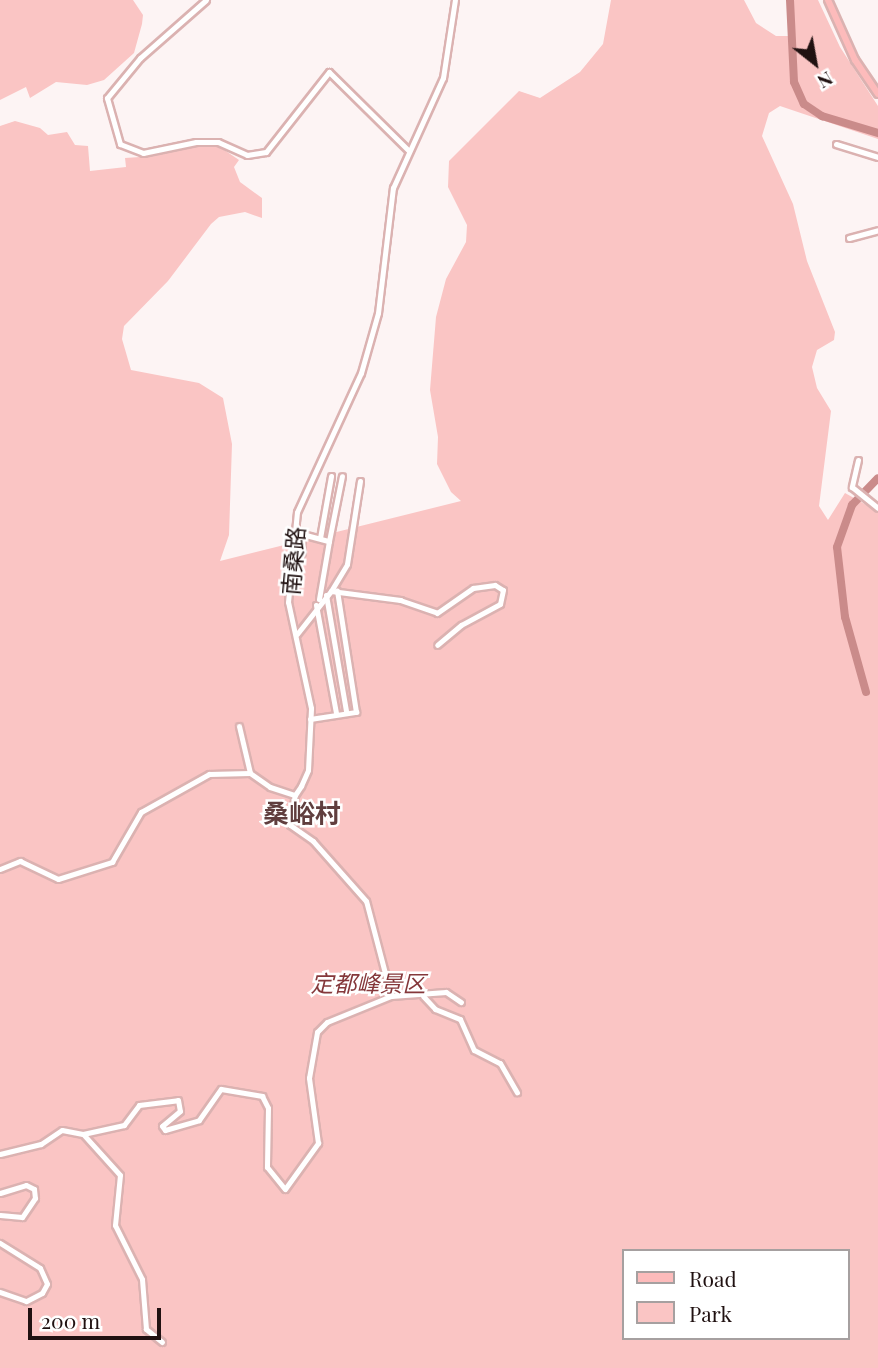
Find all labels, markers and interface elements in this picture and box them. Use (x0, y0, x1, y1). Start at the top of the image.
north arrow (780, 28, 850, 98)
text: N (813, 66, 838, 96)
street label: 南桑路 (276, 525, 310, 597)
district label: 桑峪村 (263, 797, 341, 829)
park label: 定都峰景区 (311, 969, 425, 997)
legend (622, 1249, 850, 1340)
text: Road (689, 1264, 737, 1292)
scale bar (32, 1294, 164, 1338)
text: Park (689, 1299, 732, 1327)
text: 200 m (41, 1306, 100, 1334)

